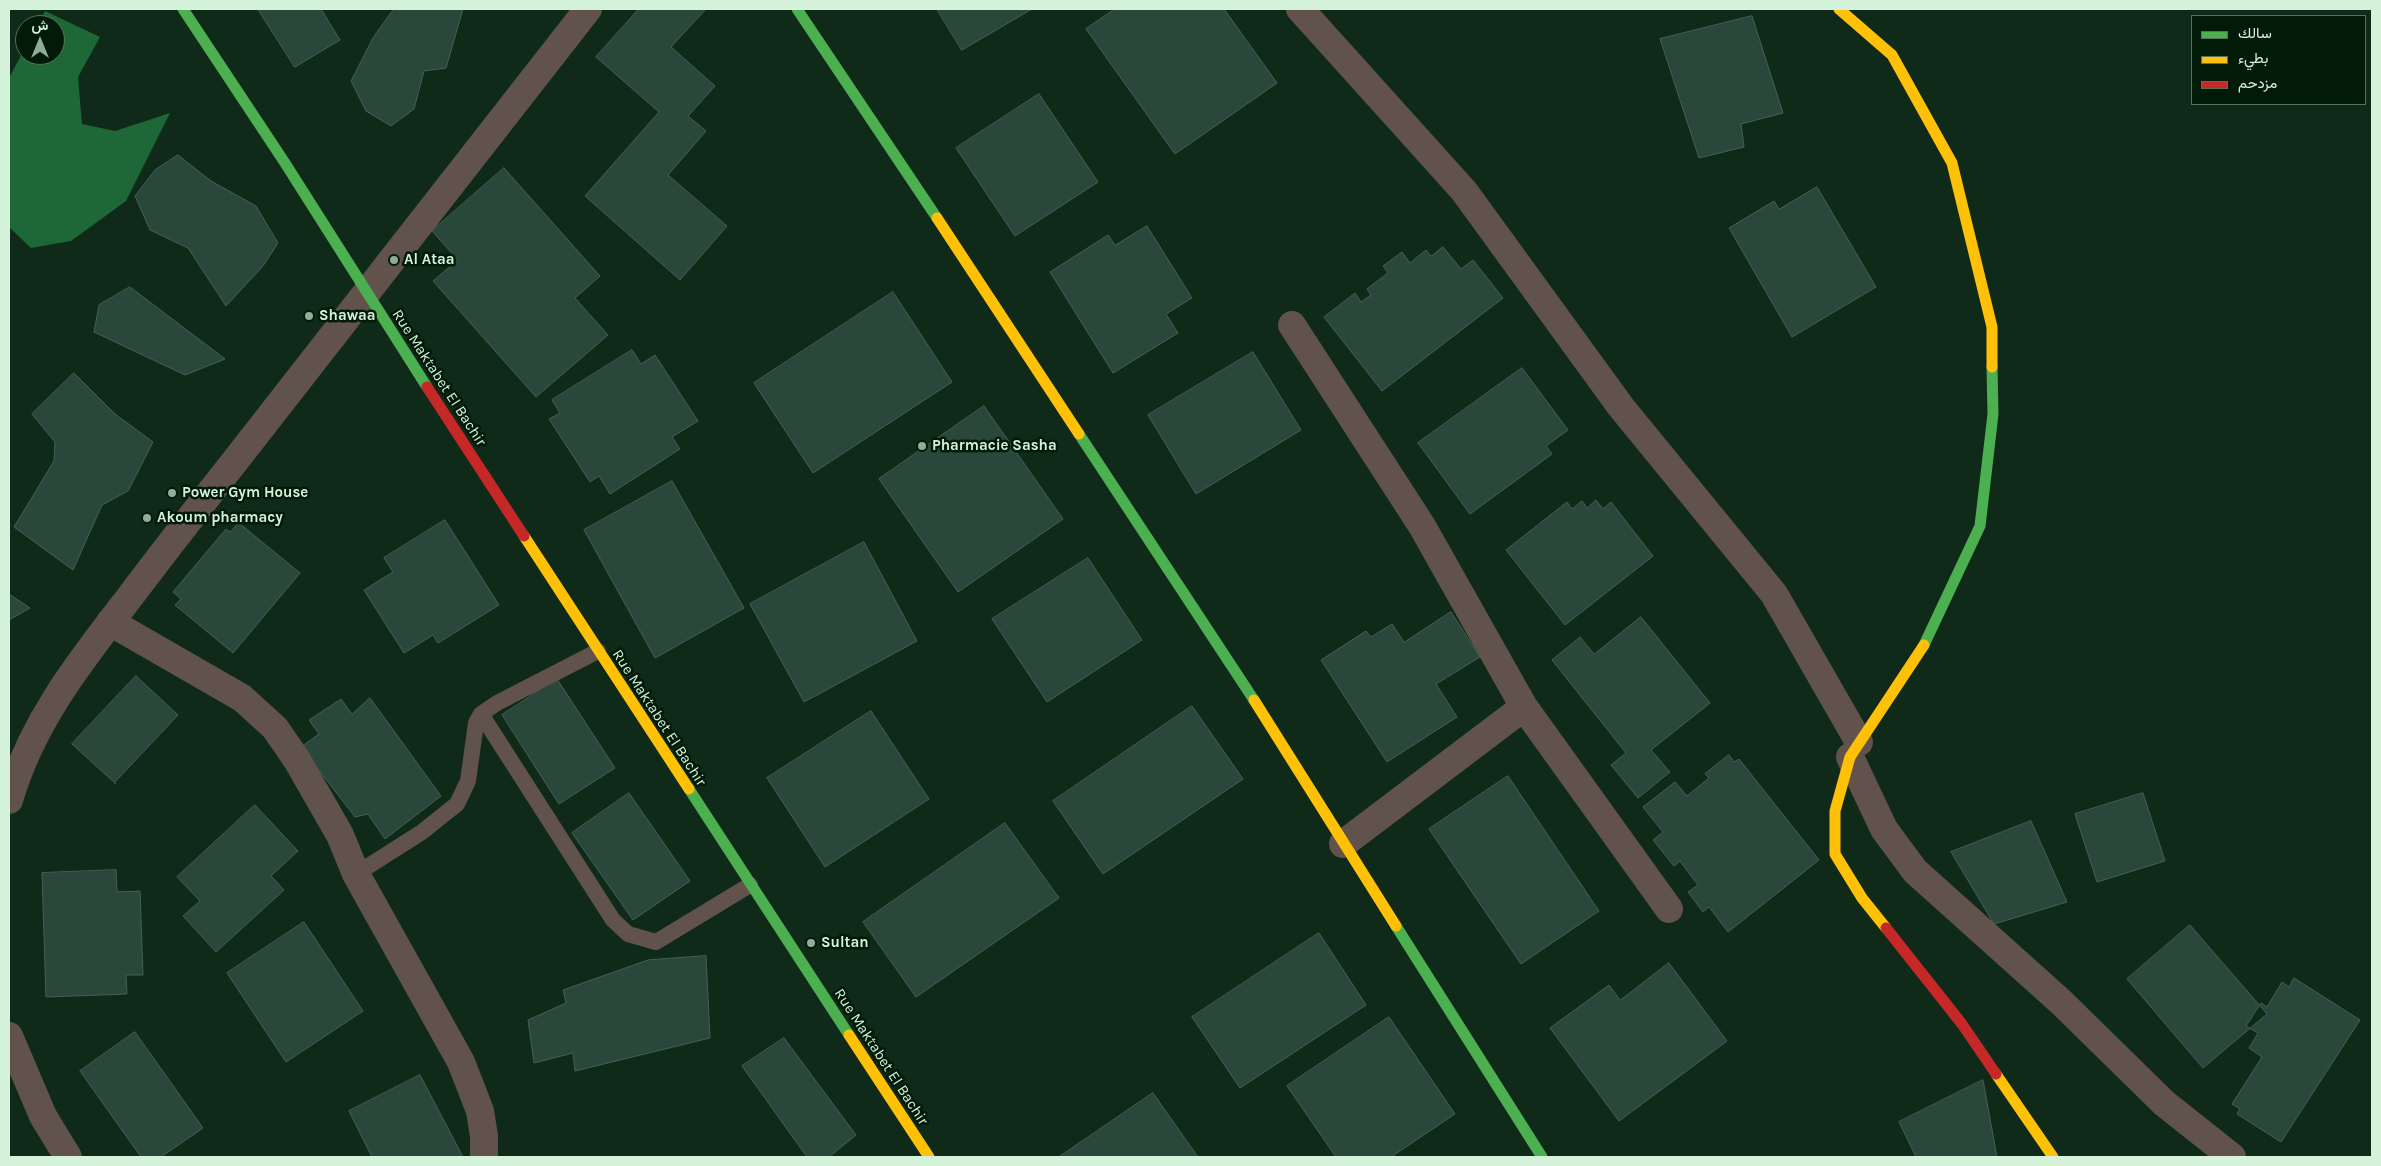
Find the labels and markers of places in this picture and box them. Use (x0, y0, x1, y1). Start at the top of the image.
place label: Al Ataa (404, 251, 455, 269)
marker: Al Ataa (388, 254, 400, 266)
place label: Shawaa (319, 307, 376, 325)
marker: Shawaa (303, 310, 315, 322)
place label: Pharmacie Sasha (932, 437, 1057, 455)
marker: Pharmacie Sasha (916, 440, 928, 452)
place label: Power Gym House (182, 484, 308, 502)
marker: Power Gym House (166, 487, 178, 499)
place label: Akoum pharmacy (157, 509, 283, 527)
marker: Akoum pharmacy (141, 512, 153, 524)
place label: Sultan (821, 934, 869, 952)
marker: Sultan (805, 937, 817, 949)

